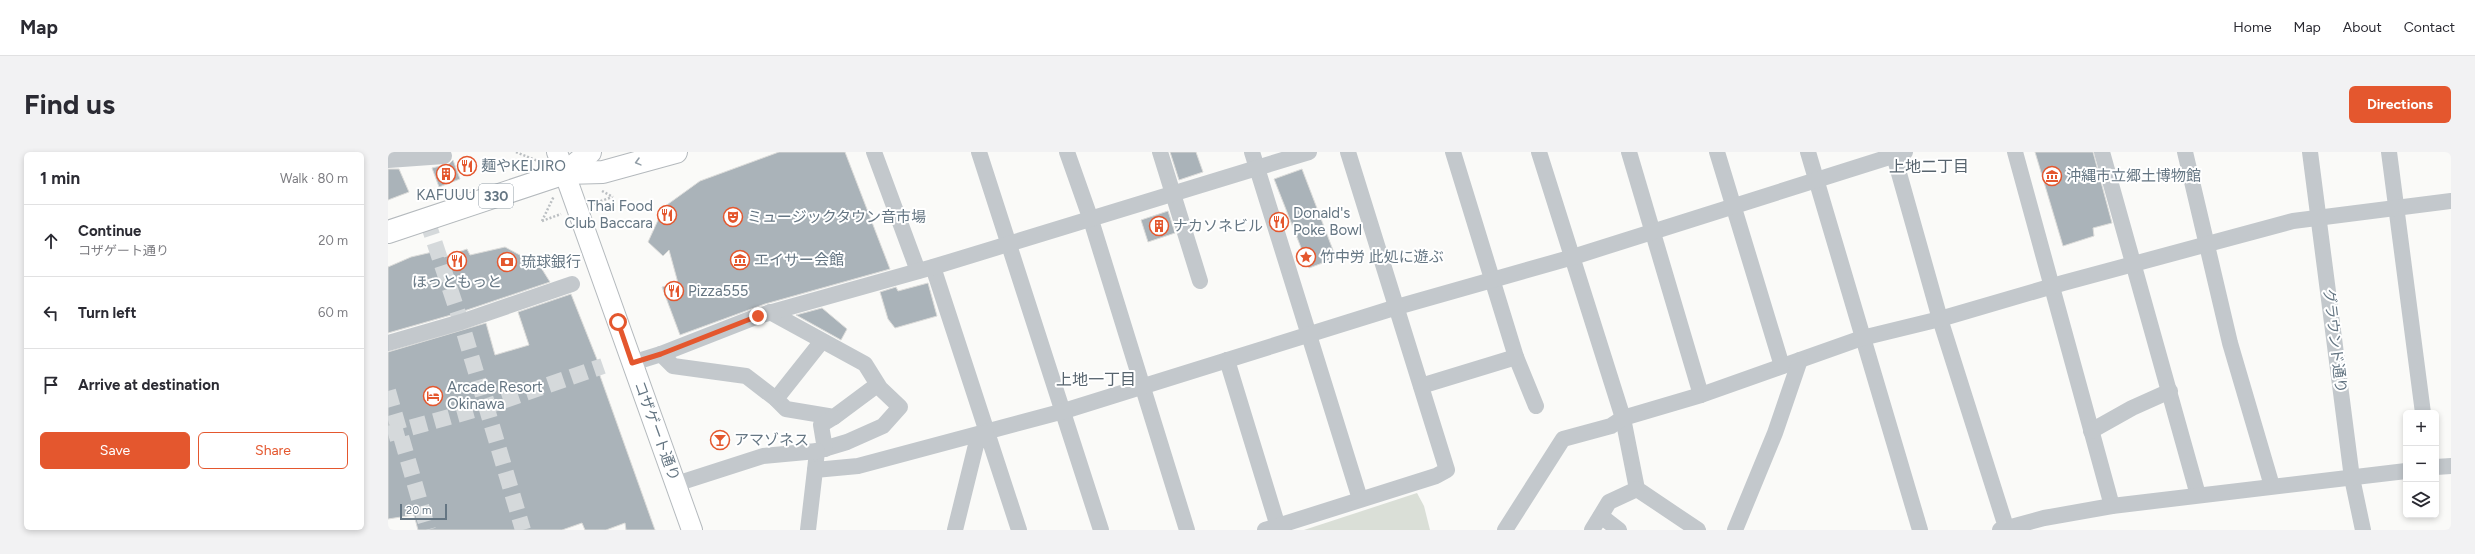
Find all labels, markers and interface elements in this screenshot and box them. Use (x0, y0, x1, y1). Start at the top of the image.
text: Map (20, 16, 58, 39)
text: Home (2233, 19, 2272, 36)
text: Map (2294, 19, 2321, 36)
text: About (2343, 19, 2382, 36)
text: Contact (2404, 19, 2455, 36)
button: Directions (2349, 86, 2451, 123)
text: Find us (24, 87, 115, 121)
restaurant icon: 麺やKEIJIRO (456, 155, 478, 177)
place label: 麺やKEIJIRO (481, 157, 566, 175)
one-way arrow (635, 157, 642, 166)
district label: 上地二丁目 (1889, 157, 1969, 176)
building icon: KAFUUU (435, 163, 457, 185)
museum icon: 沖縄市立郷土博物館 (2041, 165, 2063, 187)
place label: 沖縄市立郷土博物館 (2066, 167, 2201, 185)
text: 1 min (40, 168, 80, 188)
text: Walk · 80 m (280, 171, 348, 186)
road number: 330 (479, 184, 513, 208)
place label: KAFUUU (416, 186, 476, 204)
place label: Thai Food Club Baccara (565, 197, 653, 232)
restaurant icon: Thai Food Club Baccara (656, 204, 678, 226)
place label: Donald's Poke Bowl (1293, 204, 1362, 239)
theatre icon: ミュージックタウン音市場 (722, 206, 744, 228)
place label: ミュージックタウン音市場 (747, 208, 926, 226)
restaurant icon: Donald's Poke Bowl (1268, 211, 1290, 233)
building icon: ナカソネビル (1148, 215, 1170, 237)
place label: ナカソネビル (1173, 217, 1263, 235)
text: Continue (78, 222, 141, 240)
icon: ahead (40, 230, 62, 252)
text: 20 m (318, 233, 348, 248)
text: コザゲート通り (78, 243, 169, 258)
place icon: 竹中労 此処に遊ぶ (1295, 246, 1317, 268)
place label: 竹中労 此処に遊ぶ (1320, 248, 1444, 266)
museum icon: エイサー会館 (729, 249, 751, 271)
restaurant icon: ほっともっと (446, 250, 468, 272)
bank icon: 琉球銀行 (496, 251, 518, 273)
place label: エイサー会館 (754, 251, 844, 269)
place label: 琉球銀行 (521, 253, 581, 271)
place label: ほっともっと (412, 273, 502, 291)
restaurant icon: Pizza555 (663, 280, 685, 302)
place label: Pizza555 (688, 282, 748, 300)
street label: グラウンド通り (2320, 288, 2350, 394)
icon: left (40, 302, 62, 324)
text: Turn left (78, 304, 136, 322)
text: 60 m (318, 305, 348, 320)
route end (749, 307, 767, 325)
route start (609, 313, 627, 331)
district label: 上地一丁目 (1056, 370, 1136, 389)
icon: arrive (40, 374, 62, 396)
text: Arrive at destination (78, 376, 219, 394)
place label: Arcade Resort Okinawa (447, 378, 543, 413)
street label: コザゲート通り (631, 379, 683, 483)
hotel icon: Arcade Resort Okinawa (422, 385, 444, 407)
map controls (2403, 410, 2439, 518)
button: + (2403, 410, 2439, 446)
bar icon: アマゾネス (709, 429, 731, 451)
place label: アマゾネス (734, 431, 809, 449)
button: Save (40, 432, 190, 469)
button: Share (198, 432, 348, 469)
button: − (2403, 446, 2439, 482)
button: layers (2403, 482, 2439, 518)
scale bar (400, 502, 447, 521)
text: 20 m (406, 504, 431, 517)

